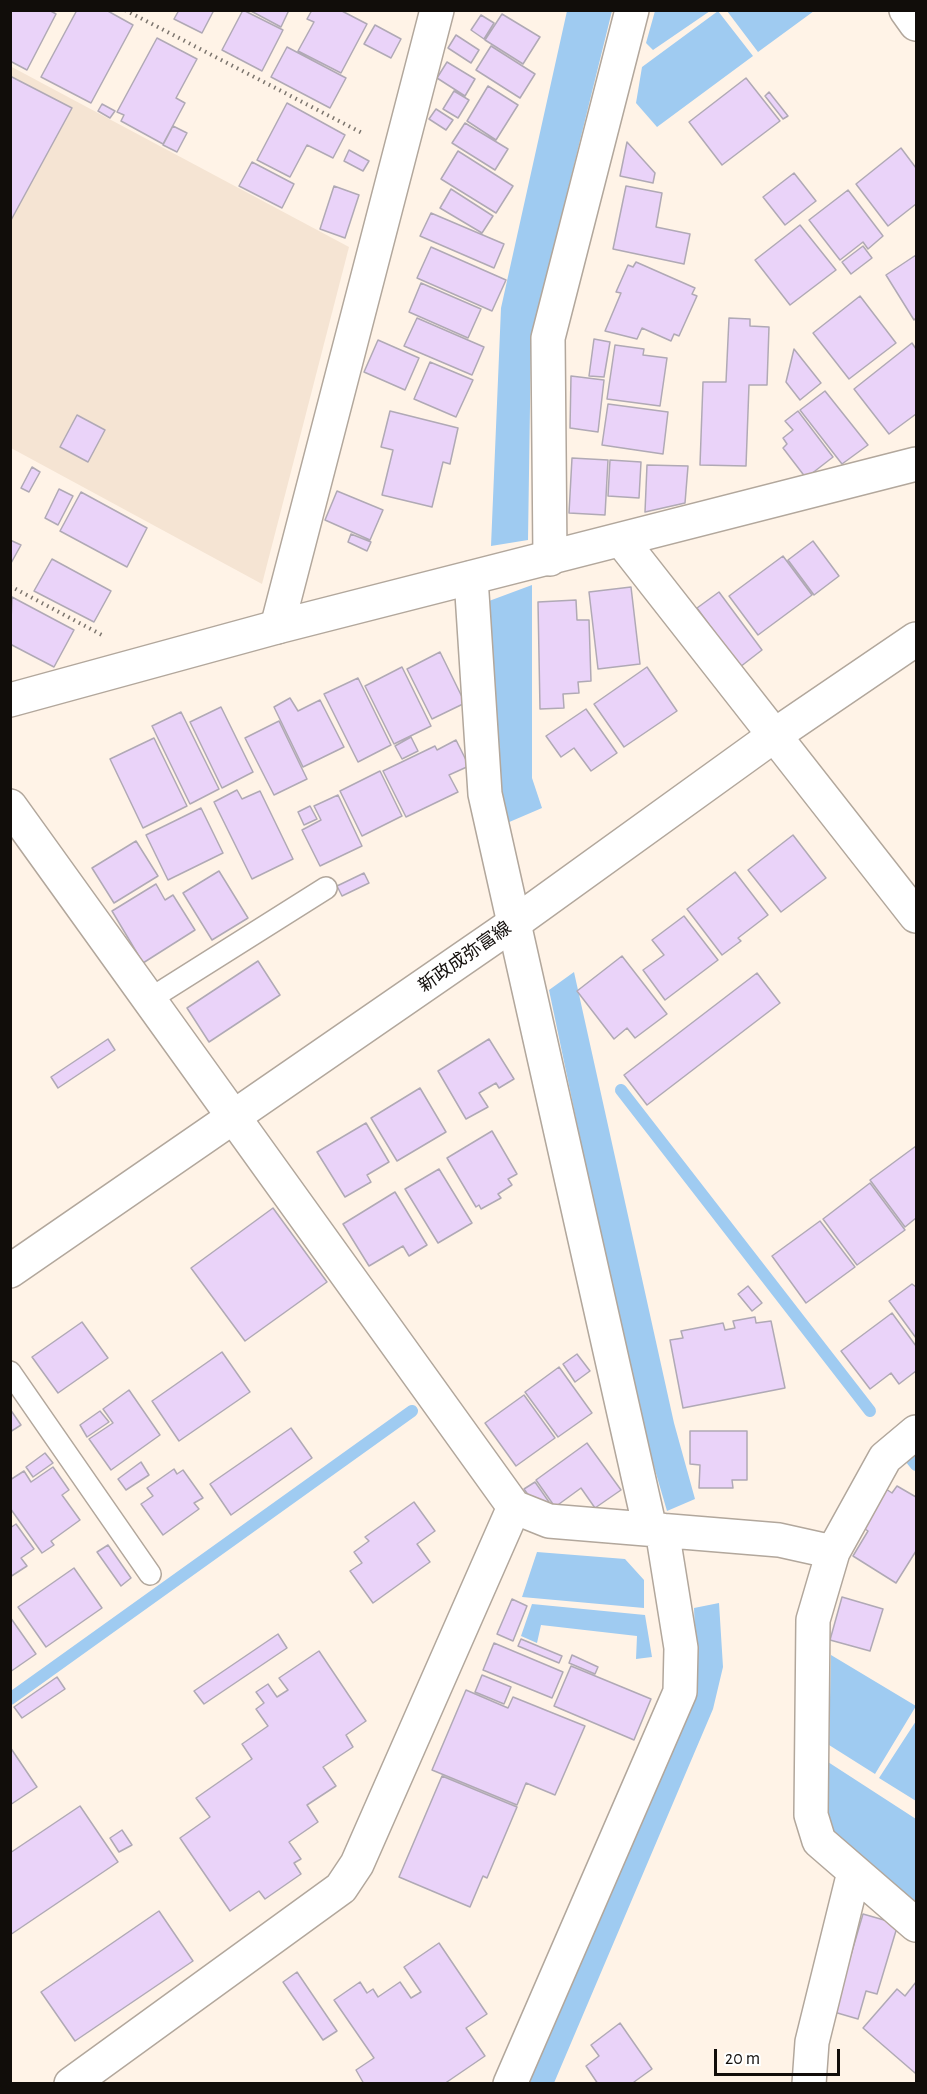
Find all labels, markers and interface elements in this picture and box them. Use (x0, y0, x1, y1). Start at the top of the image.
street label: 新政成弥富線 (415, 917, 515, 997)
scale bar (717, 2037, 843, 2075)
text: 20 m (725, 2050, 760, 2068)

